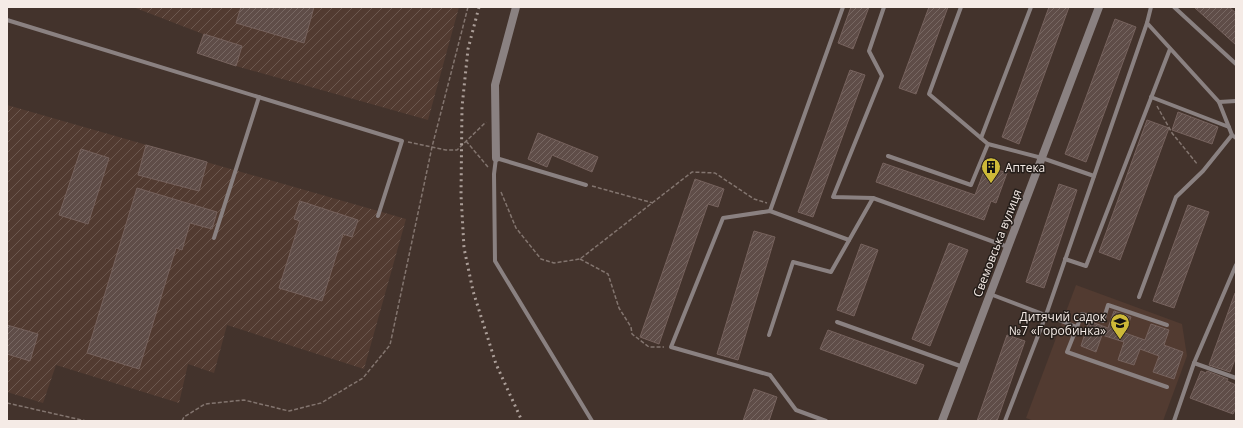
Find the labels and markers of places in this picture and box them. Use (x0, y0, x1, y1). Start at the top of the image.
building icon: Аптека (980, 156, 1002, 184)
place label: Аптека (1005, 159, 1045, 176)
place label: Дитячий садок №7 «Горобинка» (1009, 308, 1107, 339)
school or university icon: Дитячий садок №7 «Горобинка» (1109, 312, 1131, 340)

